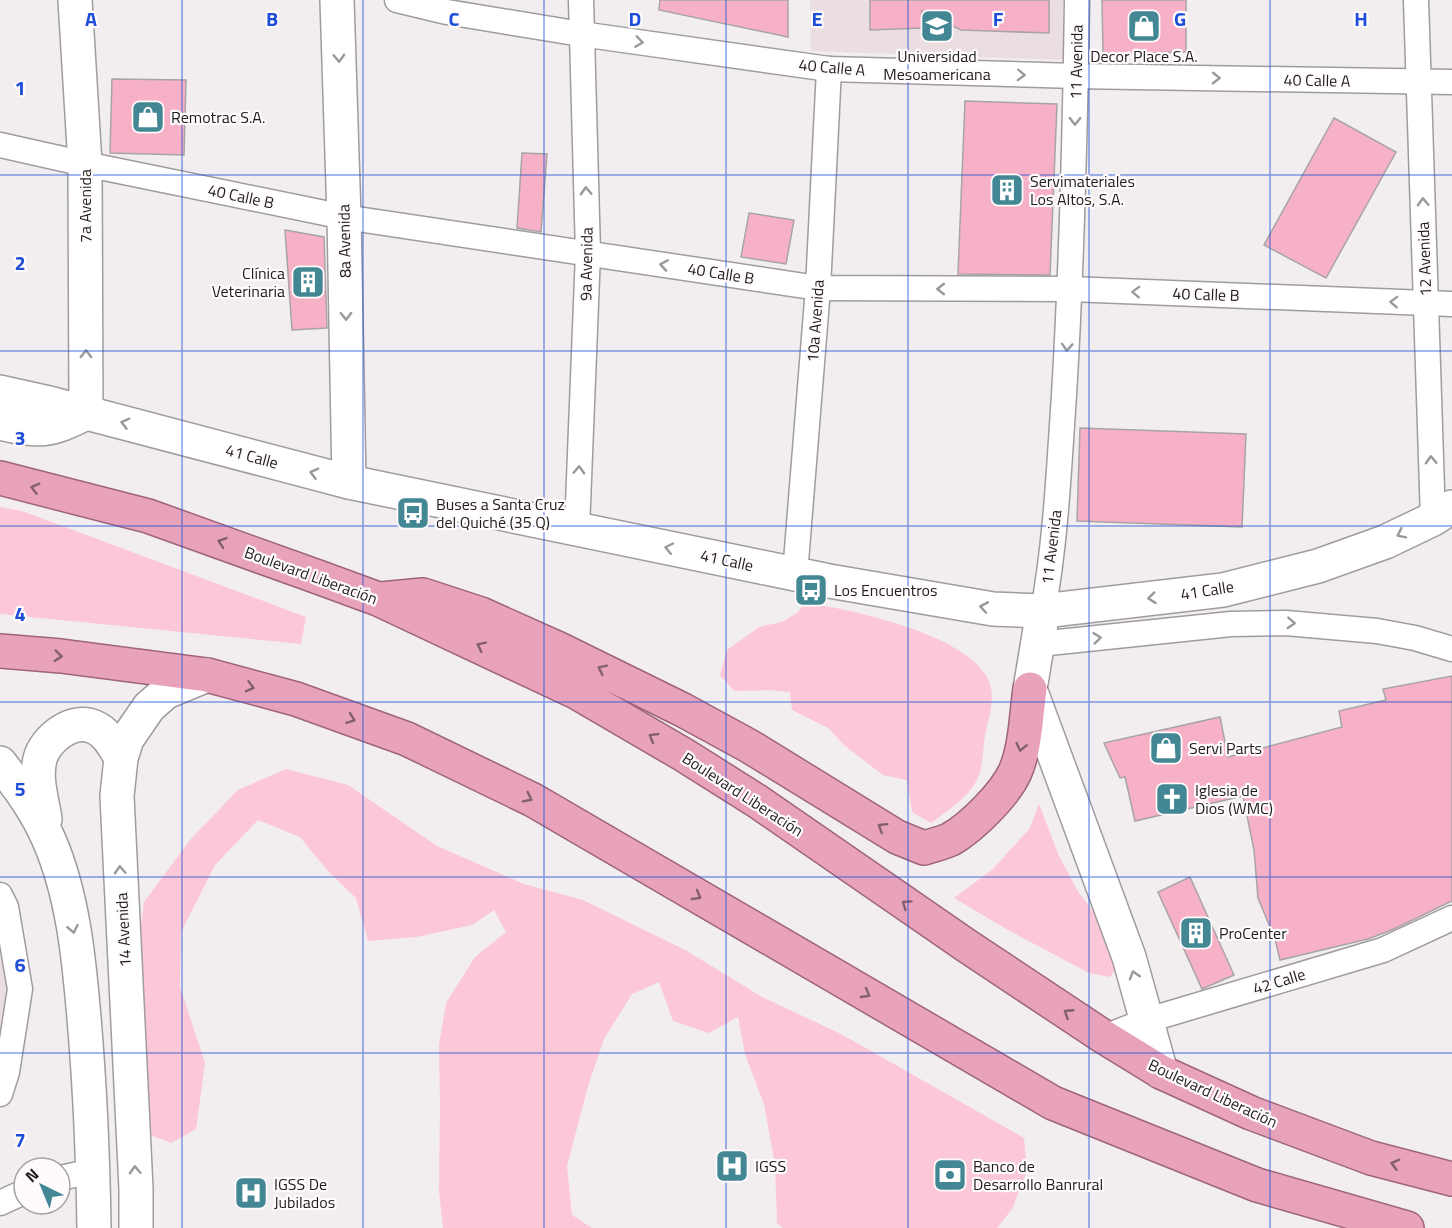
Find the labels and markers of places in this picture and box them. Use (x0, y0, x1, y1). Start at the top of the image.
school or university icon: Universidad Mesoamericana (919, 8, 955, 44)
shop icon: Decor Place S.A. (1126, 8, 1162, 44)
place label: Universidad Mesoamericana (883, 44, 991, 86)
place label: Decor Place S.A. (1090, 44, 1198, 68)
shop icon: Remotrac S.A. (130, 99, 166, 135)
place label: Remotrac S.A. (171, 105, 265, 129)
place label: Servimateriales Los Altos, S.A. (1030, 169, 1135, 211)
building icon: Servimateriales Los Altos, S.A. (989, 172, 1025, 208)
place label: Clínica Veterinaria (212, 261, 285, 303)
building icon: Clínica Veterinaria (290, 264, 326, 300)
place label: Buses a Santa Cruz del Quiché (35 Q) (436, 492, 565, 534)
bus stop icon: Buses a Santa Cruz del Quiché (35 Q) (395, 495, 431, 531)
bus stop icon: Los Encuentros (793, 572, 829, 608)
place label: Los Encuentros (834, 578, 937, 602)
shop icon: Servi Parts (1148, 730, 1184, 766)
place label: Servi Parts (1189, 736, 1262, 760)
place label: Iglesia de Dios (WMC) (1195, 778, 1273, 820)
church icon: Iglesia de Dios (WMC) (1154, 781, 1190, 817)
building icon: ProCenter (1178, 915, 1214, 951)
place label: ProCenter (1219, 921, 1287, 945)
hospital icon: IGSS (714, 1148, 750, 1184)
place label: IGSS (755, 1154, 786, 1178)
place label: Banco de Desarrollo Banrural (973, 1154, 1103, 1196)
bank icon: Banco de Desarrollo Banrural (932, 1157, 968, 1193)
place label: IGSS De Jubilados (274, 1172, 335, 1214)
hospital icon: IGSS De Jubilados (233, 1175, 269, 1211)

